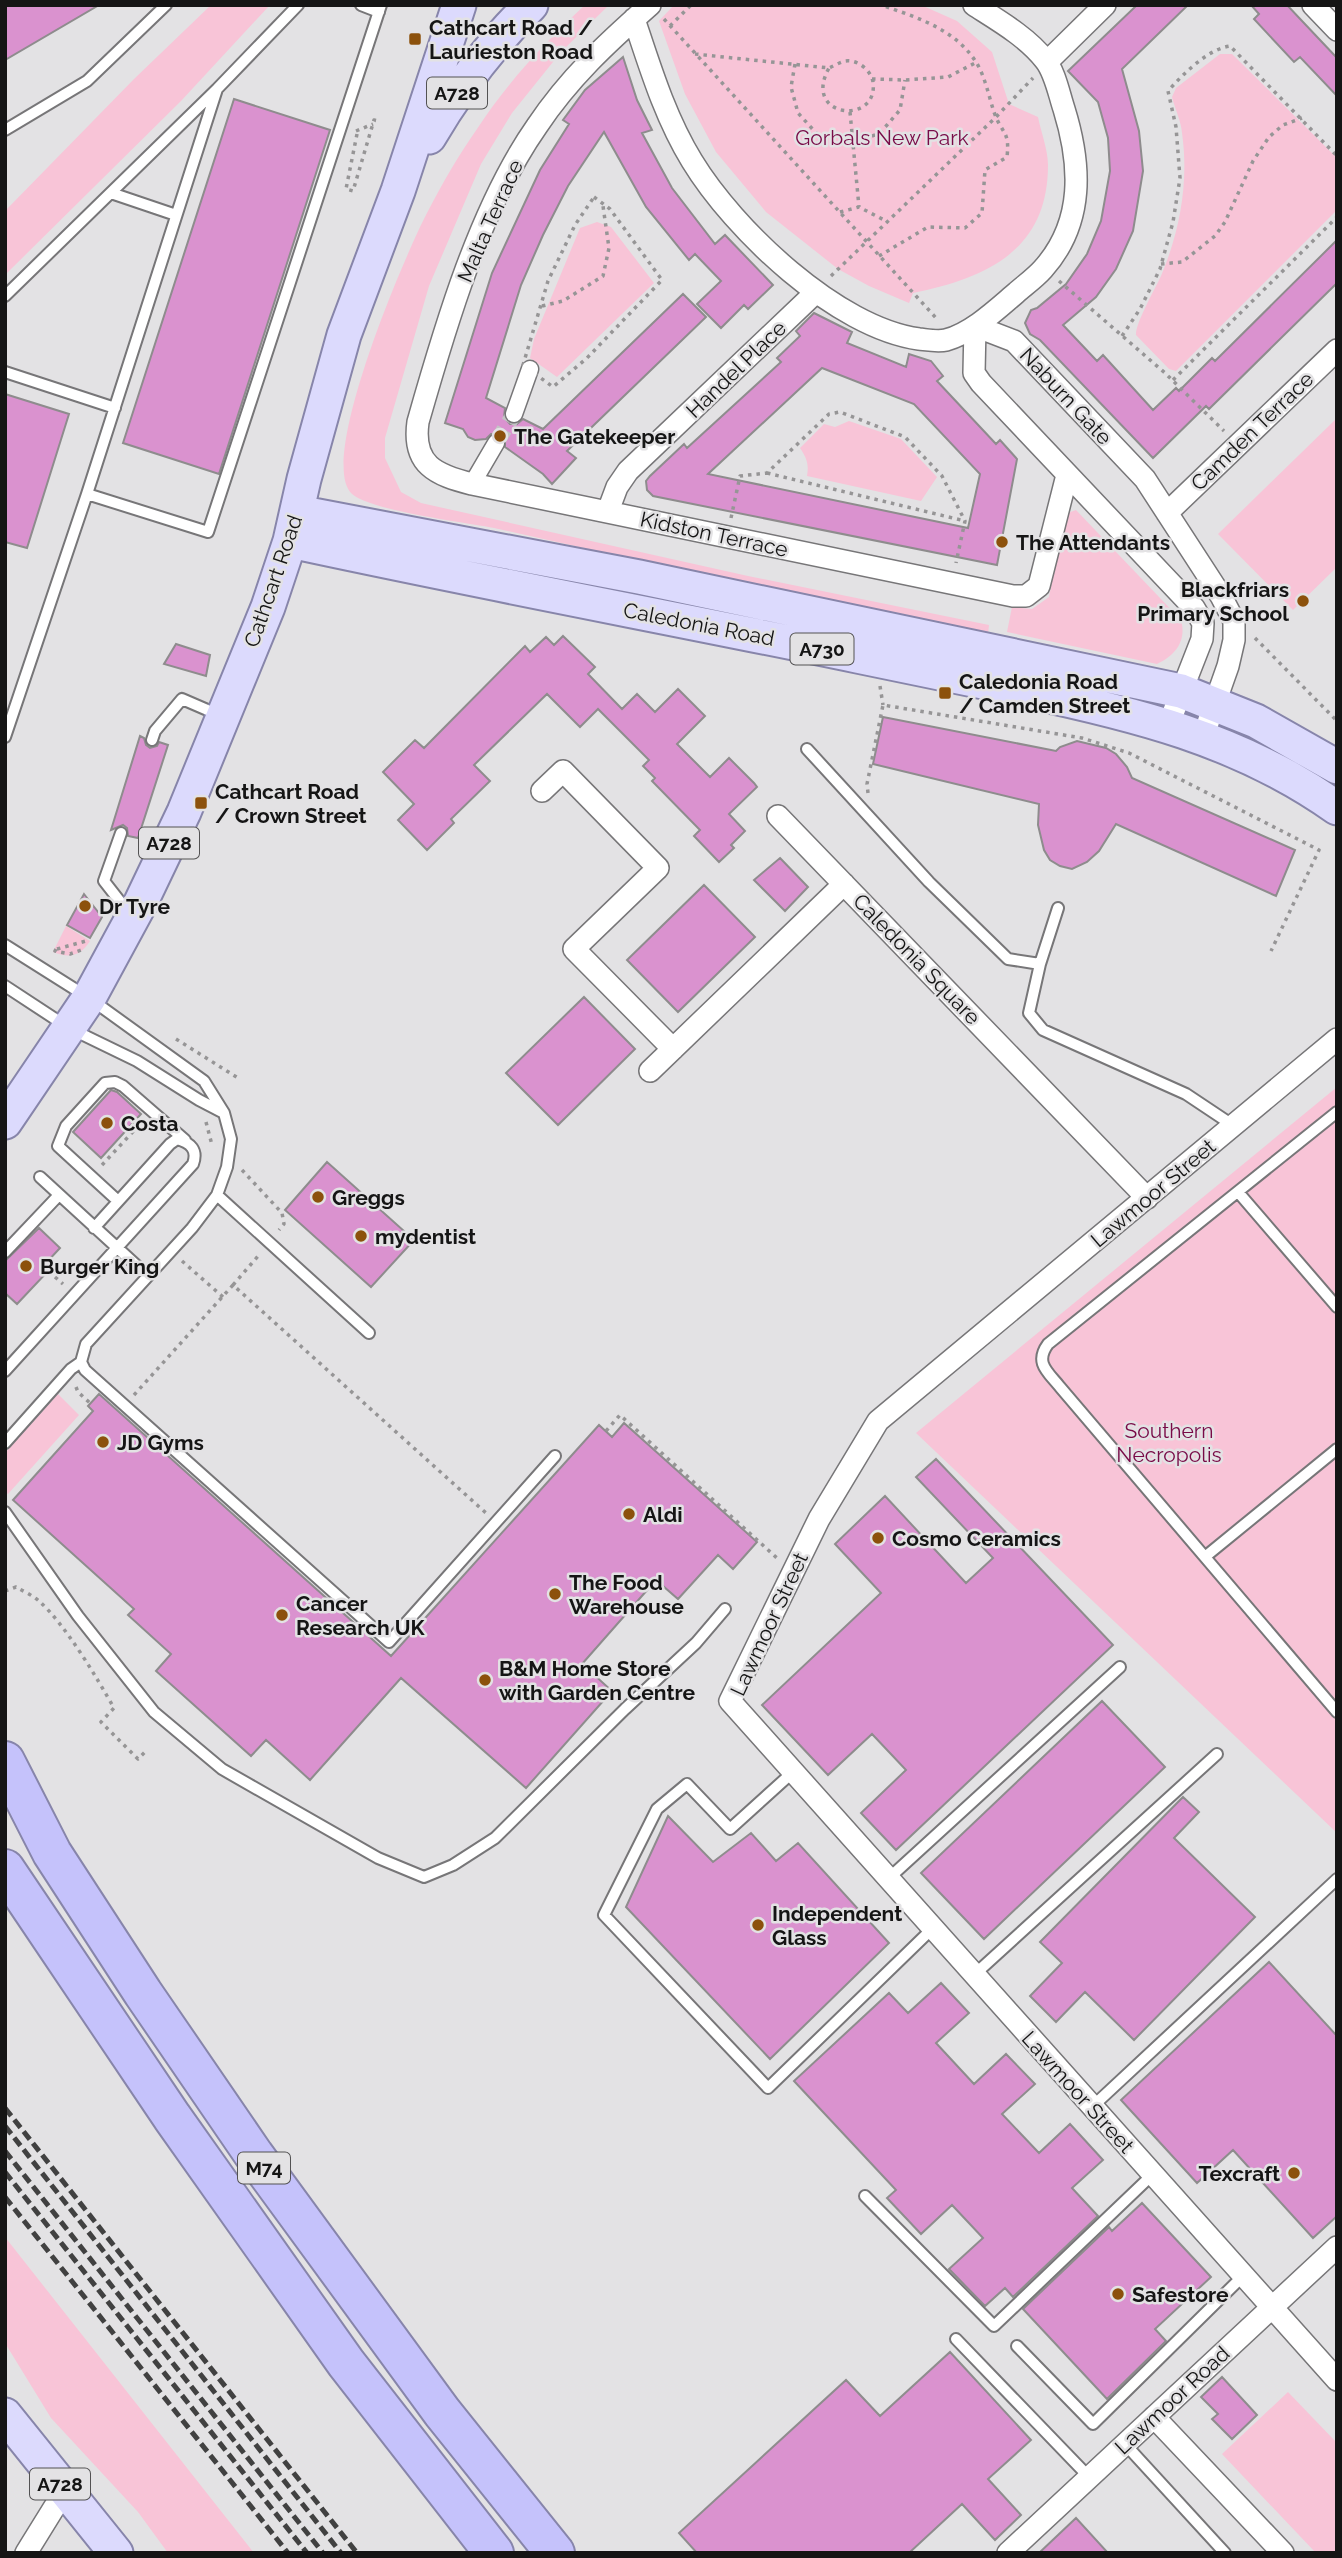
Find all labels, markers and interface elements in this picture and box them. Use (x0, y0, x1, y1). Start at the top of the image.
place label: Cathcart Road / Laurieston Road (429, 15, 593, 64)
marker: Cathcart Road / Laurieston Road (407, 31, 423, 47)
road number: A728 (427, 78, 487, 108)
park label: Gorbals New Park (795, 125, 969, 150)
street label: Malta Terrace (452, 156, 528, 286)
street label: Handel Place (681, 315, 791, 423)
street label: Naburn Gate (1015, 342, 1117, 450)
street label: Camden Terrace (1186, 366, 1318, 496)
place label: The Gatekeeper (514, 424, 675, 449)
marker: The Gatekeeper (492, 428, 508, 444)
street label: Kidston Terrace (638, 506, 790, 562)
street label: Cathcart Road (239, 512, 307, 650)
place label: The Attendants (1016, 530, 1170, 555)
marker: The Attendants (994, 534, 1010, 550)
place label: Blackfriars Primary School (1137, 577, 1289, 626)
marker: Blackfriars Primary School (1295, 593, 1311, 609)
street label: Caledonia Road (621, 597, 777, 651)
road number: A730 (790, 634, 854, 664)
place label: Caledonia Road / Camden Street (959, 669, 1130, 718)
marker: Caledonia Road / Camden Street (937, 685, 953, 701)
place label: Cathcart Road / Crown Street (215, 779, 367, 828)
marker: Cathcart Road / Crown Street (193, 795, 209, 811)
road number: A728 (139, 828, 199, 858)
street label: Caledonia Square (848, 888, 986, 1030)
place label: Dr Tyre (99, 894, 171, 919)
marker: Dr Tyre (77, 898, 93, 914)
place label: Costa (121, 1111, 179, 1136)
marker: Costa (99, 1115, 115, 1131)
street label: Lawmoor Street (1086, 1134, 1220, 1252)
place label: Greggs (332, 1185, 405, 1210)
marker: Greggs (310, 1189, 326, 1205)
place label: mydentist (375, 1224, 476, 1249)
marker: mydentist (353, 1228, 369, 1244)
place label: Burger King (40, 1254, 159, 1279)
marker: Burger King (18, 1258, 34, 1274)
park label: Southern Necropolis (1116, 1418, 1222, 1467)
place label: JD Gyms (117, 1430, 204, 1455)
marker: JD Gyms (95, 1434, 111, 1450)
place label: Aldi (643, 1502, 683, 1527)
marker: Aldi (621, 1506, 637, 1522)
place label: Cosmo Ceramics (892, 1526, 1061, 1551)
marker: Cosmo Ceramics (870, 1530, 886, 1546)
street label: Lawmoor Street (725, 1548, 813, 1700)
place label: The Food Warehouse (569, 1570, 684, 1619)
marker: The Food Warehouse (547, 1586, 563, 1602)
place label: Cancer Research UK (296, 1591, 425, 1640)
marker: Cancer Research UK (274, 1607, 290, 1623)
place label: B&M Home Store with Garden Centre (499, 1656, 696, 1705)
marker: B&M Home Store with Garden Centre (477, 1672, 493, 1688)
place label: Independent Glass (772, 1901, 902, 1950)
marker: Independent Glass (750, 1917, 766, 1933)
street label: Lawmoor Street (1017, 2026, 1139, 2158)
road number: M74 (238, 2152, 290, 2184)
place label: Texcraft (1199, 2161, 1280, 2186)
marker: Texcraft (1286, 2165, 1302, 2181)
place label: Safestore (1132, 2282, 1229, 2307)
marker: Safestore (1110, 2286, 1126, 2302)
street label: Lawmoor Road (1110, 2341, 1234, 2459)
road number: A728 (30, 2468, 90, 2500)

